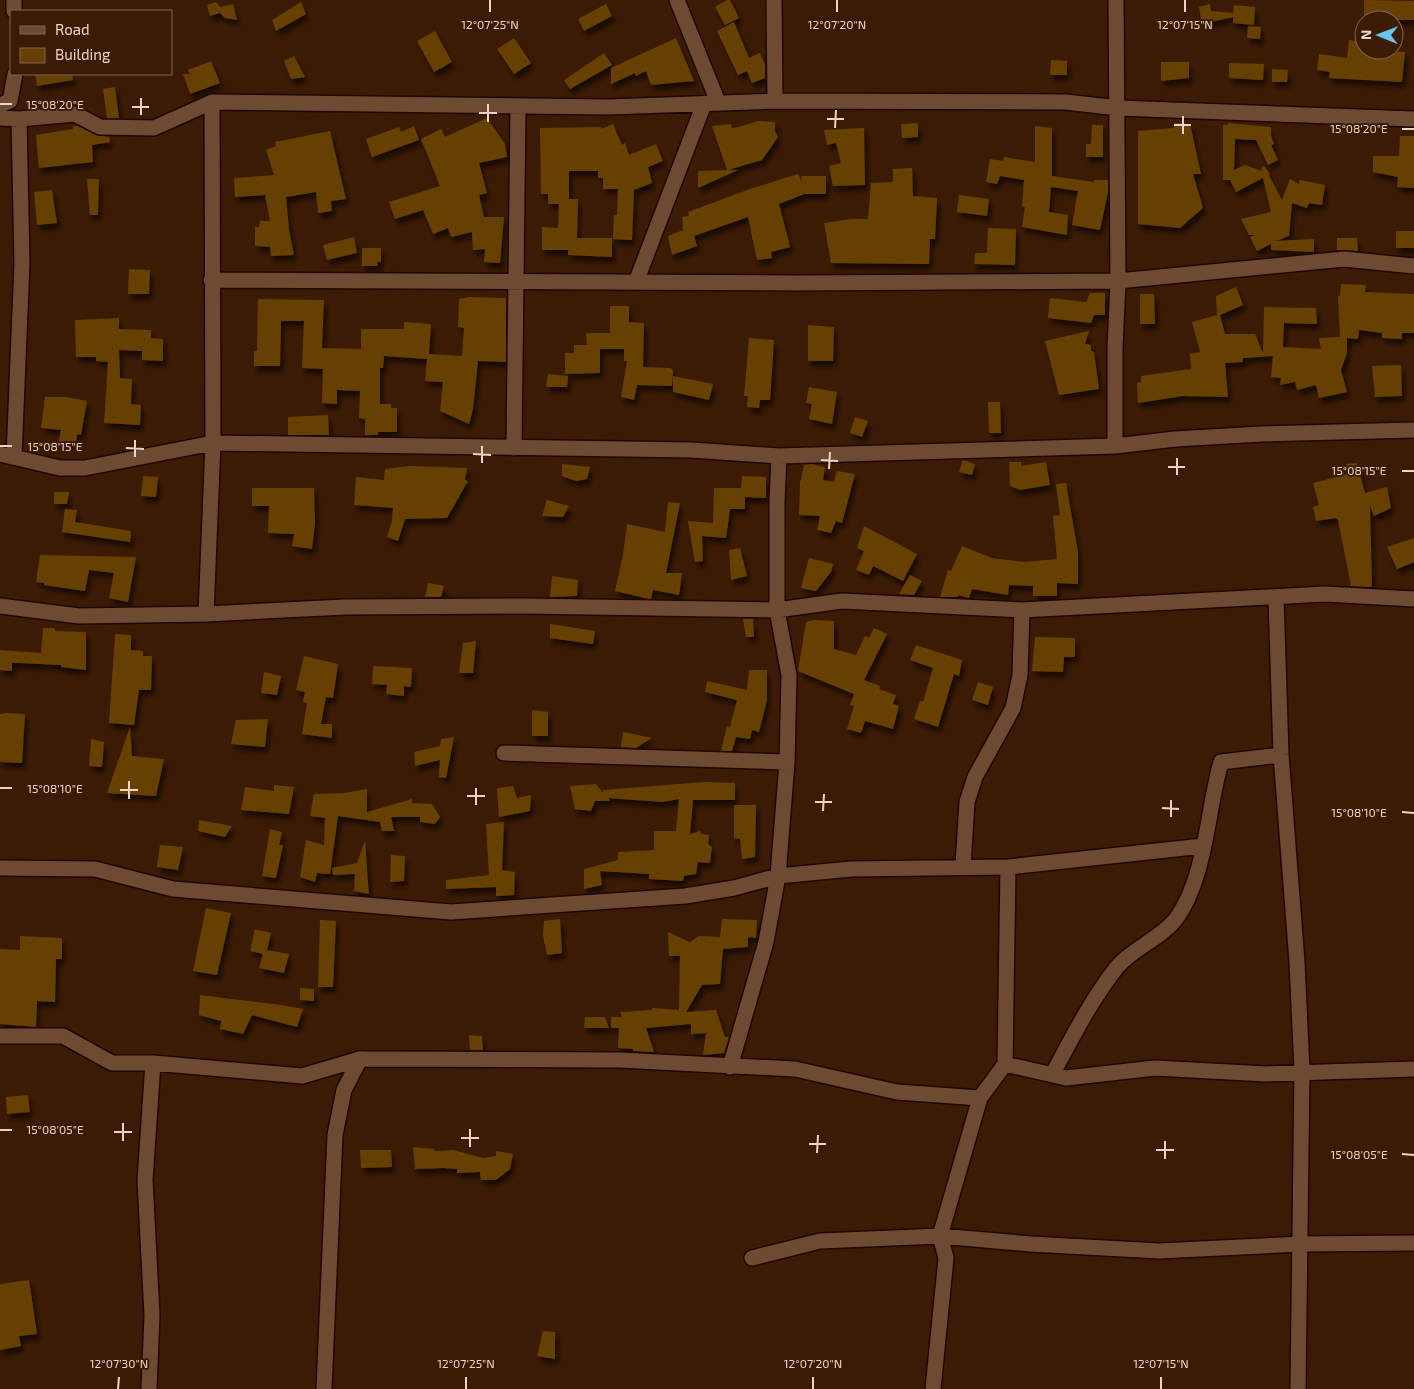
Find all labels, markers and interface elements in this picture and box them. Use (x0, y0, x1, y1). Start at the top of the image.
legend (10, 10, 172, 75)
north arrow (1354, 10, 1404, 60)
text: 12°07'25"N (461, 17, 519, 31)
text: 12°07'20"N (808, 17, 866, 31)
text: 12°07'15"N (1157, 17, 1213, 31)
text: Road (55, 20, 90, 38)
text: N (1357, 30, 1374, 40)
text: Building (55, 45, 111, 63)
text: 15°08'20"E (26, 97, 84, 111)
text: 15°08'20"E (1330, 121, 1388, 135)
text: 15°08'15"E (28, 439, 83, 453)
text: 15°08'15"E (1332, 463, 1387, 477)
text: 15°08'10"E (27, 781, 83, 795)
text: 15°08'10"E (1331, 805, 1387, 819)
text: 15°08'05"E (26, 1122, 84, 1136)
text: 15°08'05"E (1330, 1147, 1388, 1161)
text: 12°07'30"N (90, 1356, 148, 1370)
text: 12°07'25"N (437, 1356, 495, 1370)
text: 12°07'20"N (784, 1356, 842, 1370)
text: 12°07'15"N (1133, 1356, 1189, 1370)

